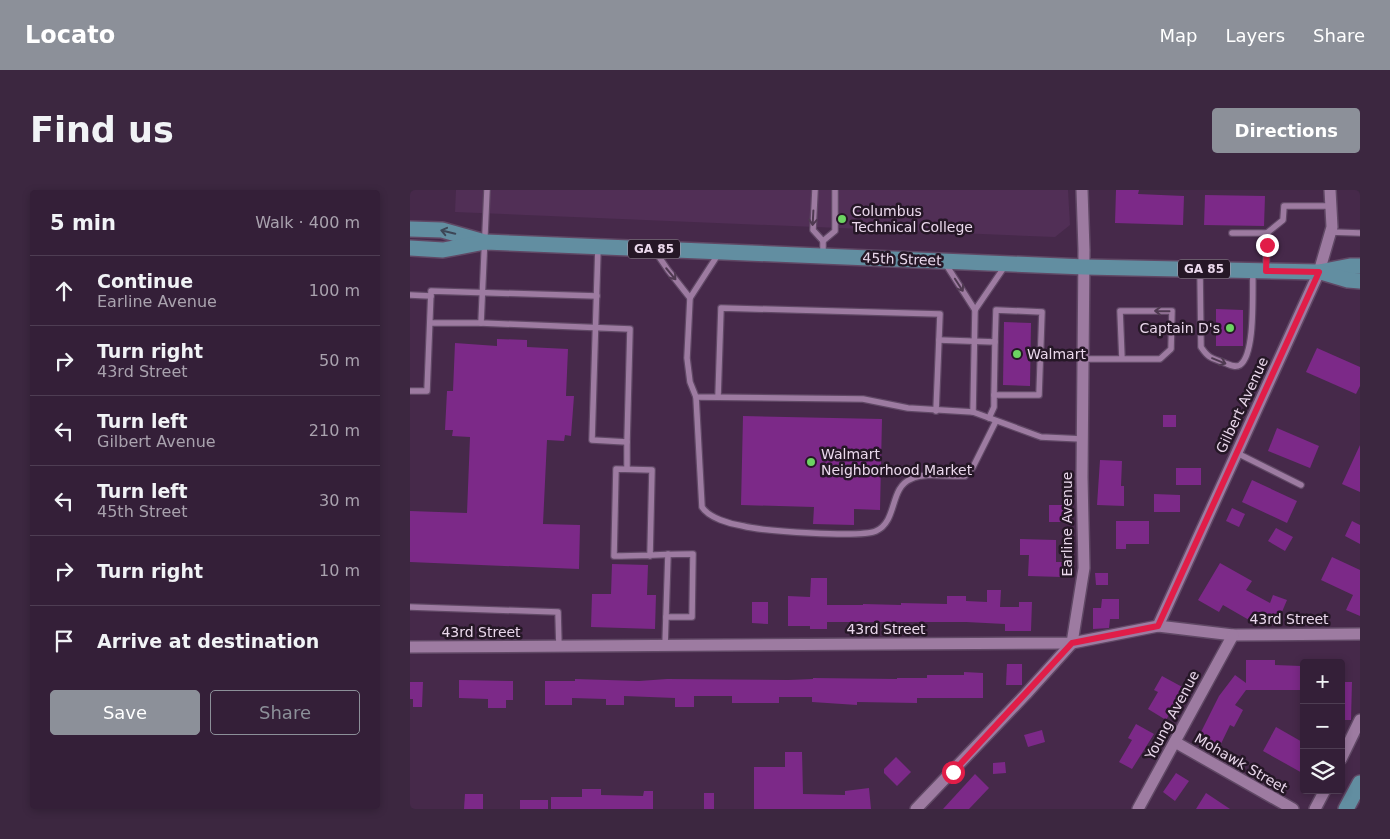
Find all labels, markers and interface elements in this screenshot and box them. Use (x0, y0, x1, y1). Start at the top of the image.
text: Locato (25, 21, 115, 49)
text: Map (1159, 25, 1197, 46)
text: Layers (1225, 25, 1285, 46)
text: Share (1313, 25, 1365, 46)
button: Directions (1212, 108, 1360, 153)
text: Find us (30, 110, 174, 150)
place label: Columbus Technical College (851, 203, 973, 235)
one-way arrow (809, 209, 818, 225)
text: 5 min (50, 211, 116, 235)
text: Walk · 400 m (255, 213, 360, 232)
marker: Columbus Technical College (836, 213, 848, 225)
one-way arrow (441, 227, 457, 236)
route end (1256, 234, 1279, 257)
road number: GA 85 (628, 240, 680, 258)
street label: 45th Street (862, 250, 942, 268)
road number: GA 85 (1178, 260, 1230, 278)
one-way arrow (666, 267, 677, 280)
text: Continue (97, 270, 193, 292)
icon: ahead (50, 277, 78, 305)
one-way arrow (955, 278, 965, 292)
text: 100 m (309, 281, 360, 300)
text: Earline Avenue (97, 292, 217, 311)
one-way arrow (1154, 306, 1170, 316)
place label: Captain D's (1140, 320, 1220, 336)
marker: Captain D's (1224, 322, 1236, 334)
text: Turn right (97, 340, 203, 362)
place label: Walmart (1027, 346, 1086, 362)
icon: right (50, 347, 78, 375)
marker: Walmart (1011, 348, 1023, 360)
text: 50 m (319, 351, 360, 370)
street label: Gilbert Avenue (1213, 355, 1271, 455)
one-way arrow (1211, 357, 1226, 366)
text: 43rd Street (97, 362, 188, 381)
text: Turn left (97, 410, 188, 432)
icon: left (50, 417, 78, 445)
text: 210 m (309, 421, 360, 440)
text: Gilbert Avenue (97, 432, 216, 451)
place label: Walmart Neighborhood Market (821, 446, 973, 478)
marker: Walmart Neighborhood Market (805, 456, 817, 468)
street label: Earline Avenue (1059, 472, 1075, 576)
text: Turn left (97, 480, 188, 502)
icon: left (50, 487, 78, 515)
text: 30 m (319, 491, 360, 510)
text: 45th Street (97, 502, 187, 521)
icon: right (50, 557, 78, 585)
text: Turn right (97, 560, 203, 582)
text: 10 m (319, 561, 360, 580)
street label: 43rd Street (1249, 611, 1329, 627)
street label: 43rd Street (846, 621, 926, 637)
street label: 43rd Street (441, 624, 521, 640)
icon: arrive (50, 627, 78, 655)
text: Arrive at destination (97, 630, 319, 652)
map controls (1300, 659, 1345, 794)
button: + (1300, 659, 1345, 704)
street label: Young Avenue (1141, 668, 1202, 763)
button: Save (50, 690, 200, 735)
button: Share (210, 690, 360, 735)
button: − (1300, 704, 1345, 749)
street label: Mohawk Street (1192, 730, 1291, 796)
button: layers (1300, 749, 1345, 794)
route start (942, 761, 965, 784)

